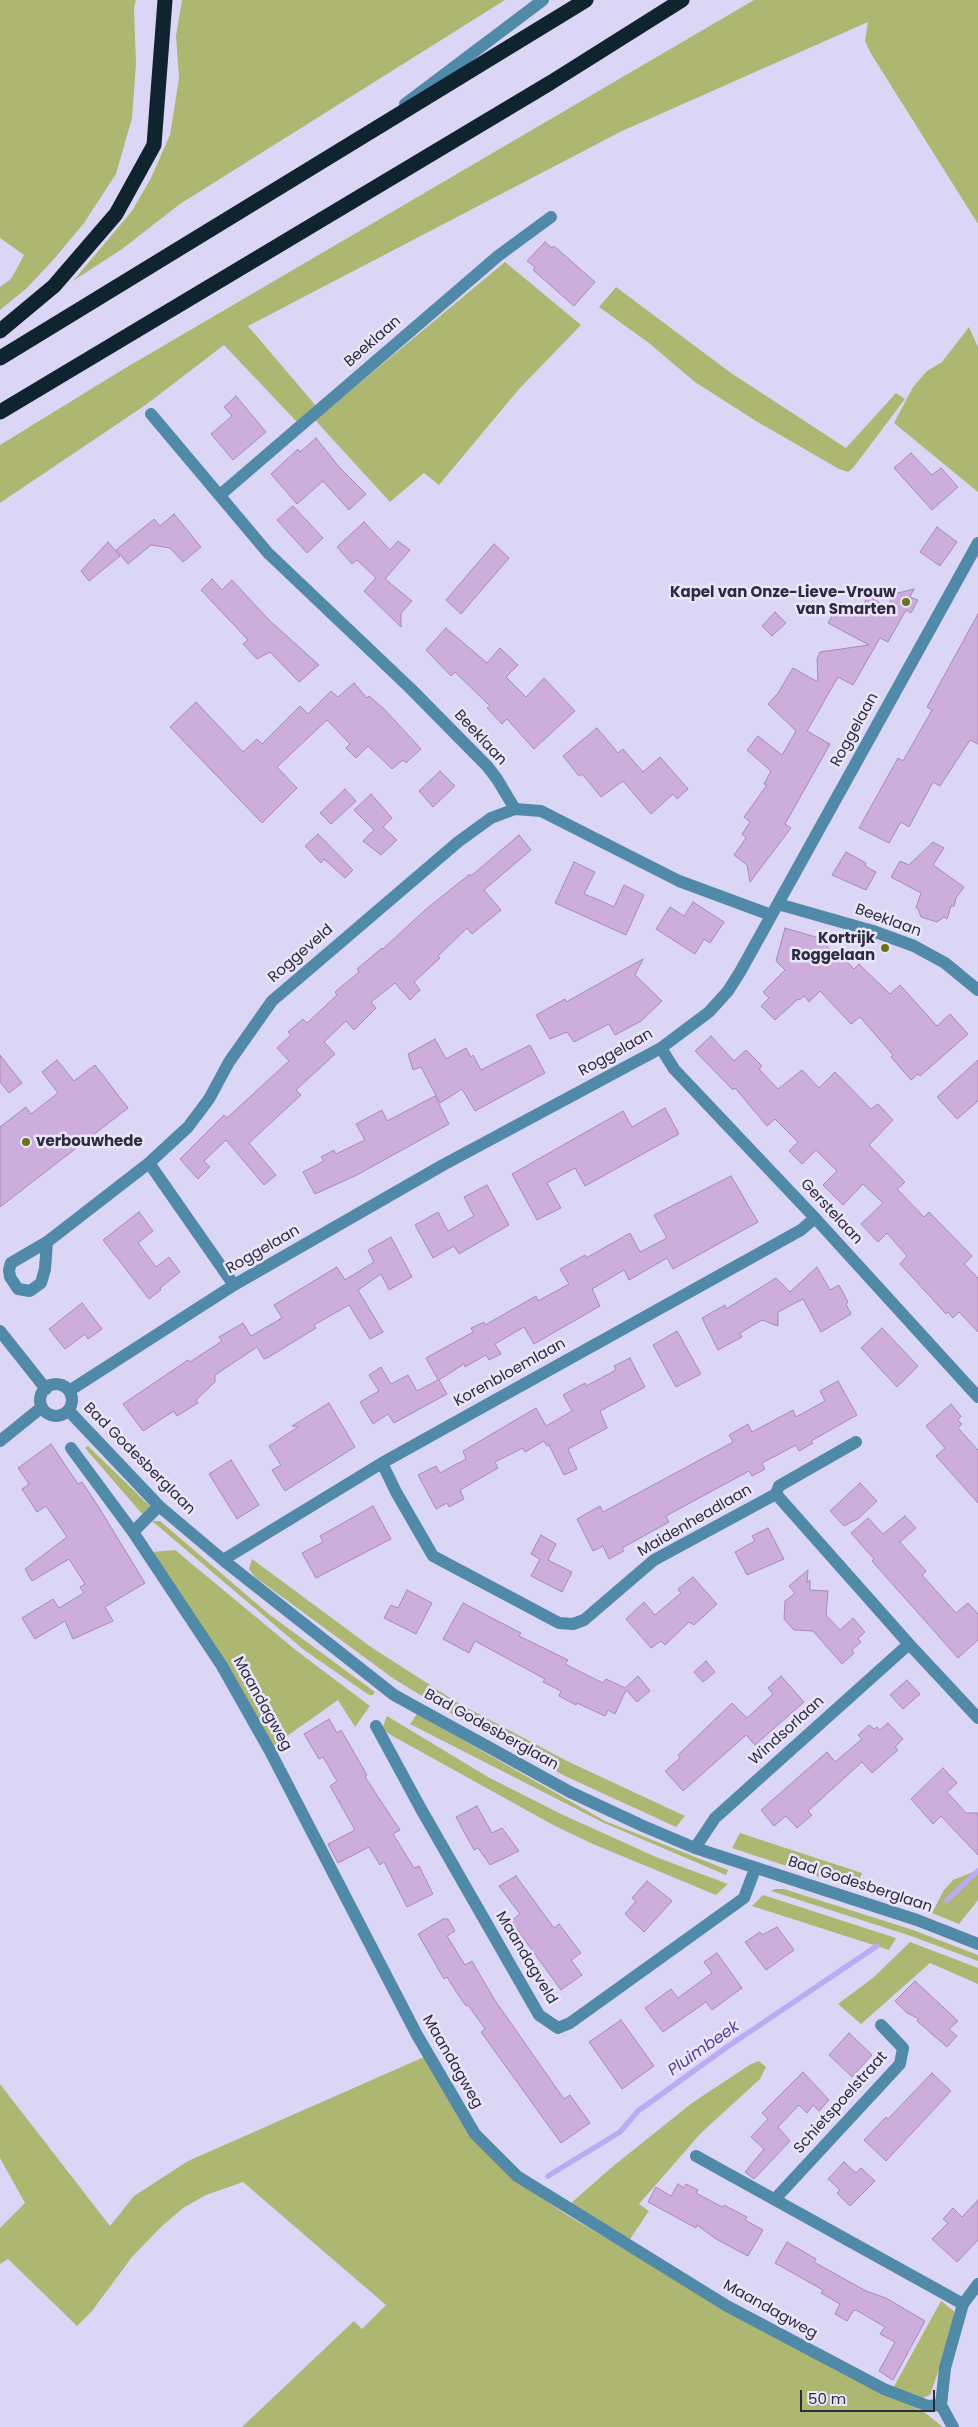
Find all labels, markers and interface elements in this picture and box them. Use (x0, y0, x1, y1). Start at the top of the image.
street label: Beeklaan (341, 313, 405, 371)
place label: Kapel van Onze-Lieve-Vrouw van Smarten (670, 584, 896, 619)
marker: Kapel van Onze-Lieve-Vrouw van Smarten (900, 596, 912, 608)
street label: Roggelaan (827, 690, 883, 770)
street label: Beeklaan (450, 707, 510, 769)
street label: Beeklaan (852, 901, 924, 941)
street label: Roggeveld (265, 921, 337, 987)
place label: Kortrijk Roggelaan (791, 930, 875, 965)
marker: Kortrijk Roggelaan (879, 942, 891, 954)
street label: Roggelaan (576, 1025, 656, 1081)
place label: verbouwhede (36, 1133, 143, 1151)
marker: verbouwhede (20, 1136, 32, 1148)
street label: Gerstelaan (796, 1176, 866, 1248)
street label: Roggelaan (223, 1222, 303, 1278)
street label: Korenbloemlaan (451, 1335, 569, 1411)
street label: Bad Godesberglaan (79, 1399, 199, 1519)
street label: Maidenheadlaan (635, 1481, 755, 1561)
street label: Maandagweg (229, 1654, 295, 1754)
street label: Bad Godesberglaan (421, 1686, 561, 1774)
street label: Windsorlaan (746, 1693, 828, 1769)
street label: Bad Godesberglaan (786, 1853, 934, 1917)
street label: Maandagveld (491, 1908, 561, 2008)
street label: Maandagweg (418, 2012, 486, 2112)
water label: Pluimbeek (665, 2017, 743, 2081)
street label: Schietspoelstraat (790, 2048, 892, 2158)
street label: Maandagweg (720, 2277, 820, 2343)
scale bar (803, 2380, 938, 2412)
text: 50 m (808, 2388, 846, 2409)

